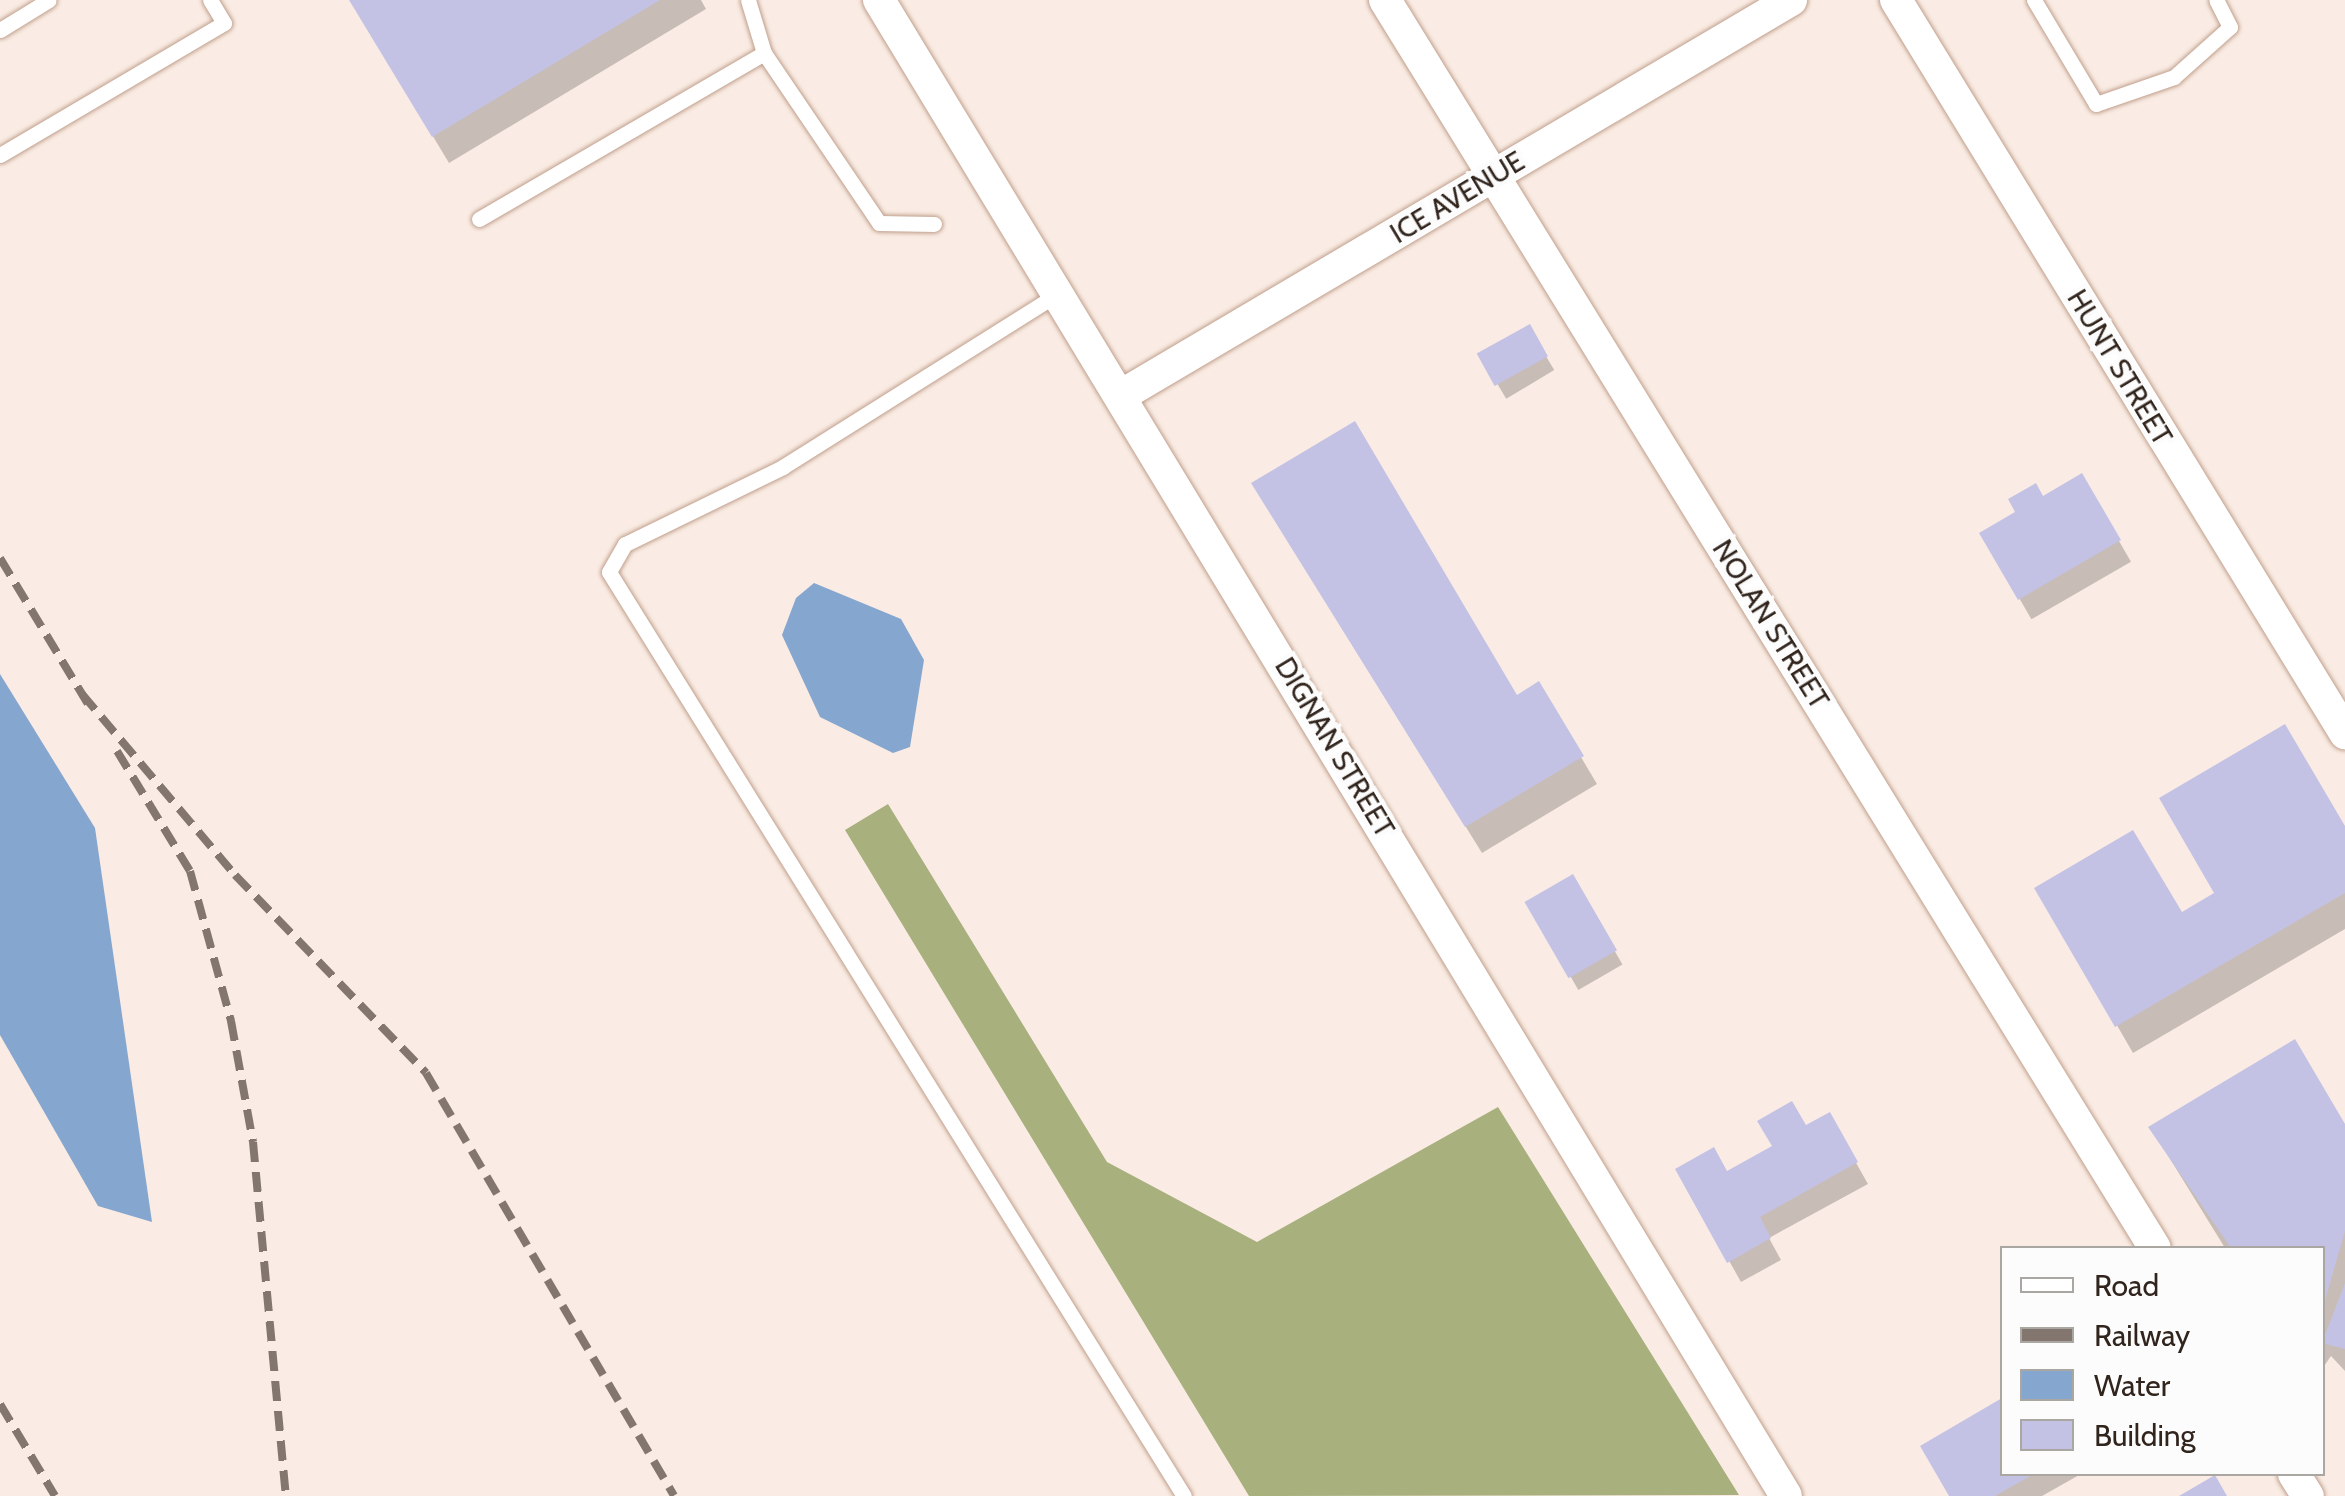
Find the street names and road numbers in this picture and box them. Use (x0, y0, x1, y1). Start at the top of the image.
street label: ICE AVENUE (1384, 144, 1530, 250)
street label: HUNT STREET (2061, 283, 2179, 451)
street label: NOLAN STREET (1706, 533, 1836, 715)
street label: DIGNAN STREET (1268, 651, 1402, 843)

